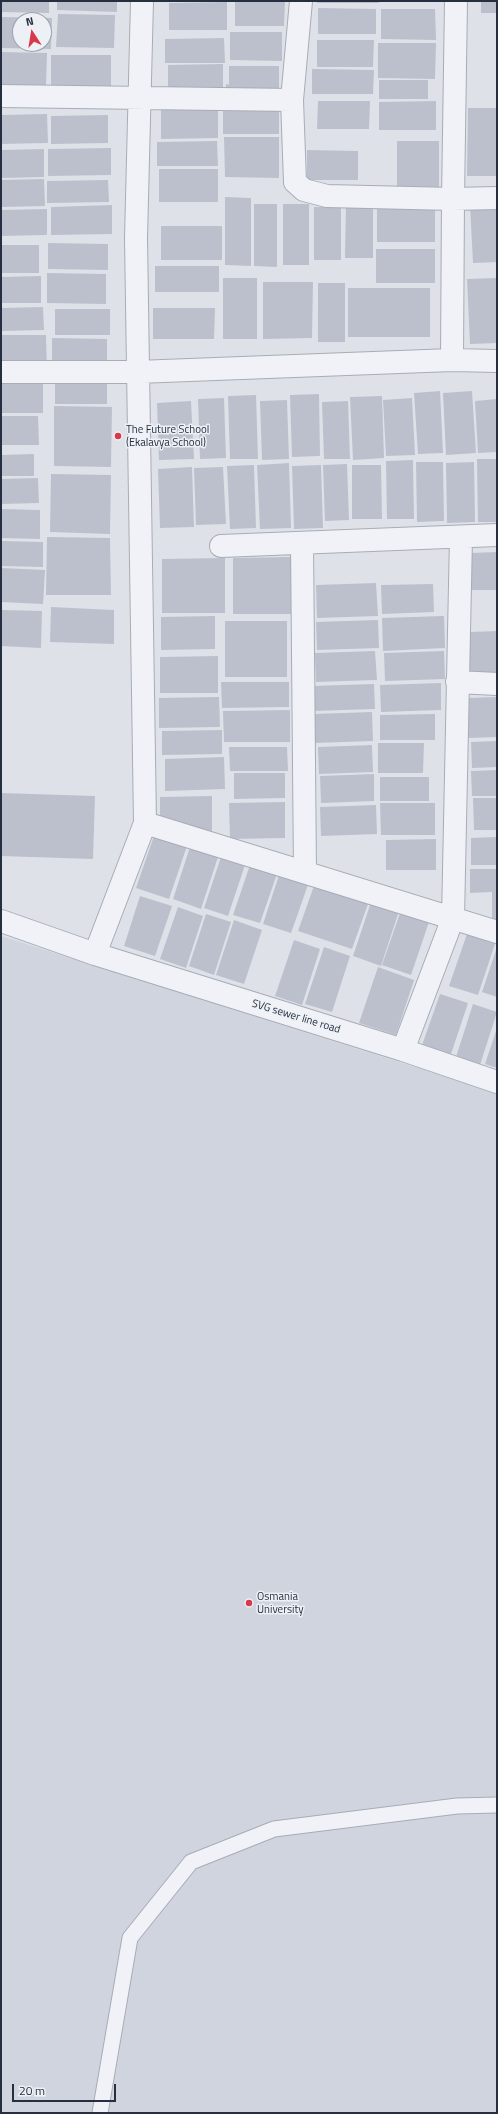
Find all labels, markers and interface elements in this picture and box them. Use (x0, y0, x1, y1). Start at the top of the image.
north arrow (12, 12, 52, 52)
text: N (24, 13, 35, 30)
place label: The Future School (Ekalavya School) (126, 423, 209, 449)
marker: The Future School (Ekalavya School) (113, 431, 123, 441)
street label: SVG sewer line road (250, 997, 342, 1037)
place label: Osmania University (257, 1590, 304, 1616)
marker: Osmania University (244, 1598, 254, 1608)
scale bar (14, 2076, 118, 2102)
text: 20 m (19, 2081, 45, 2100)

